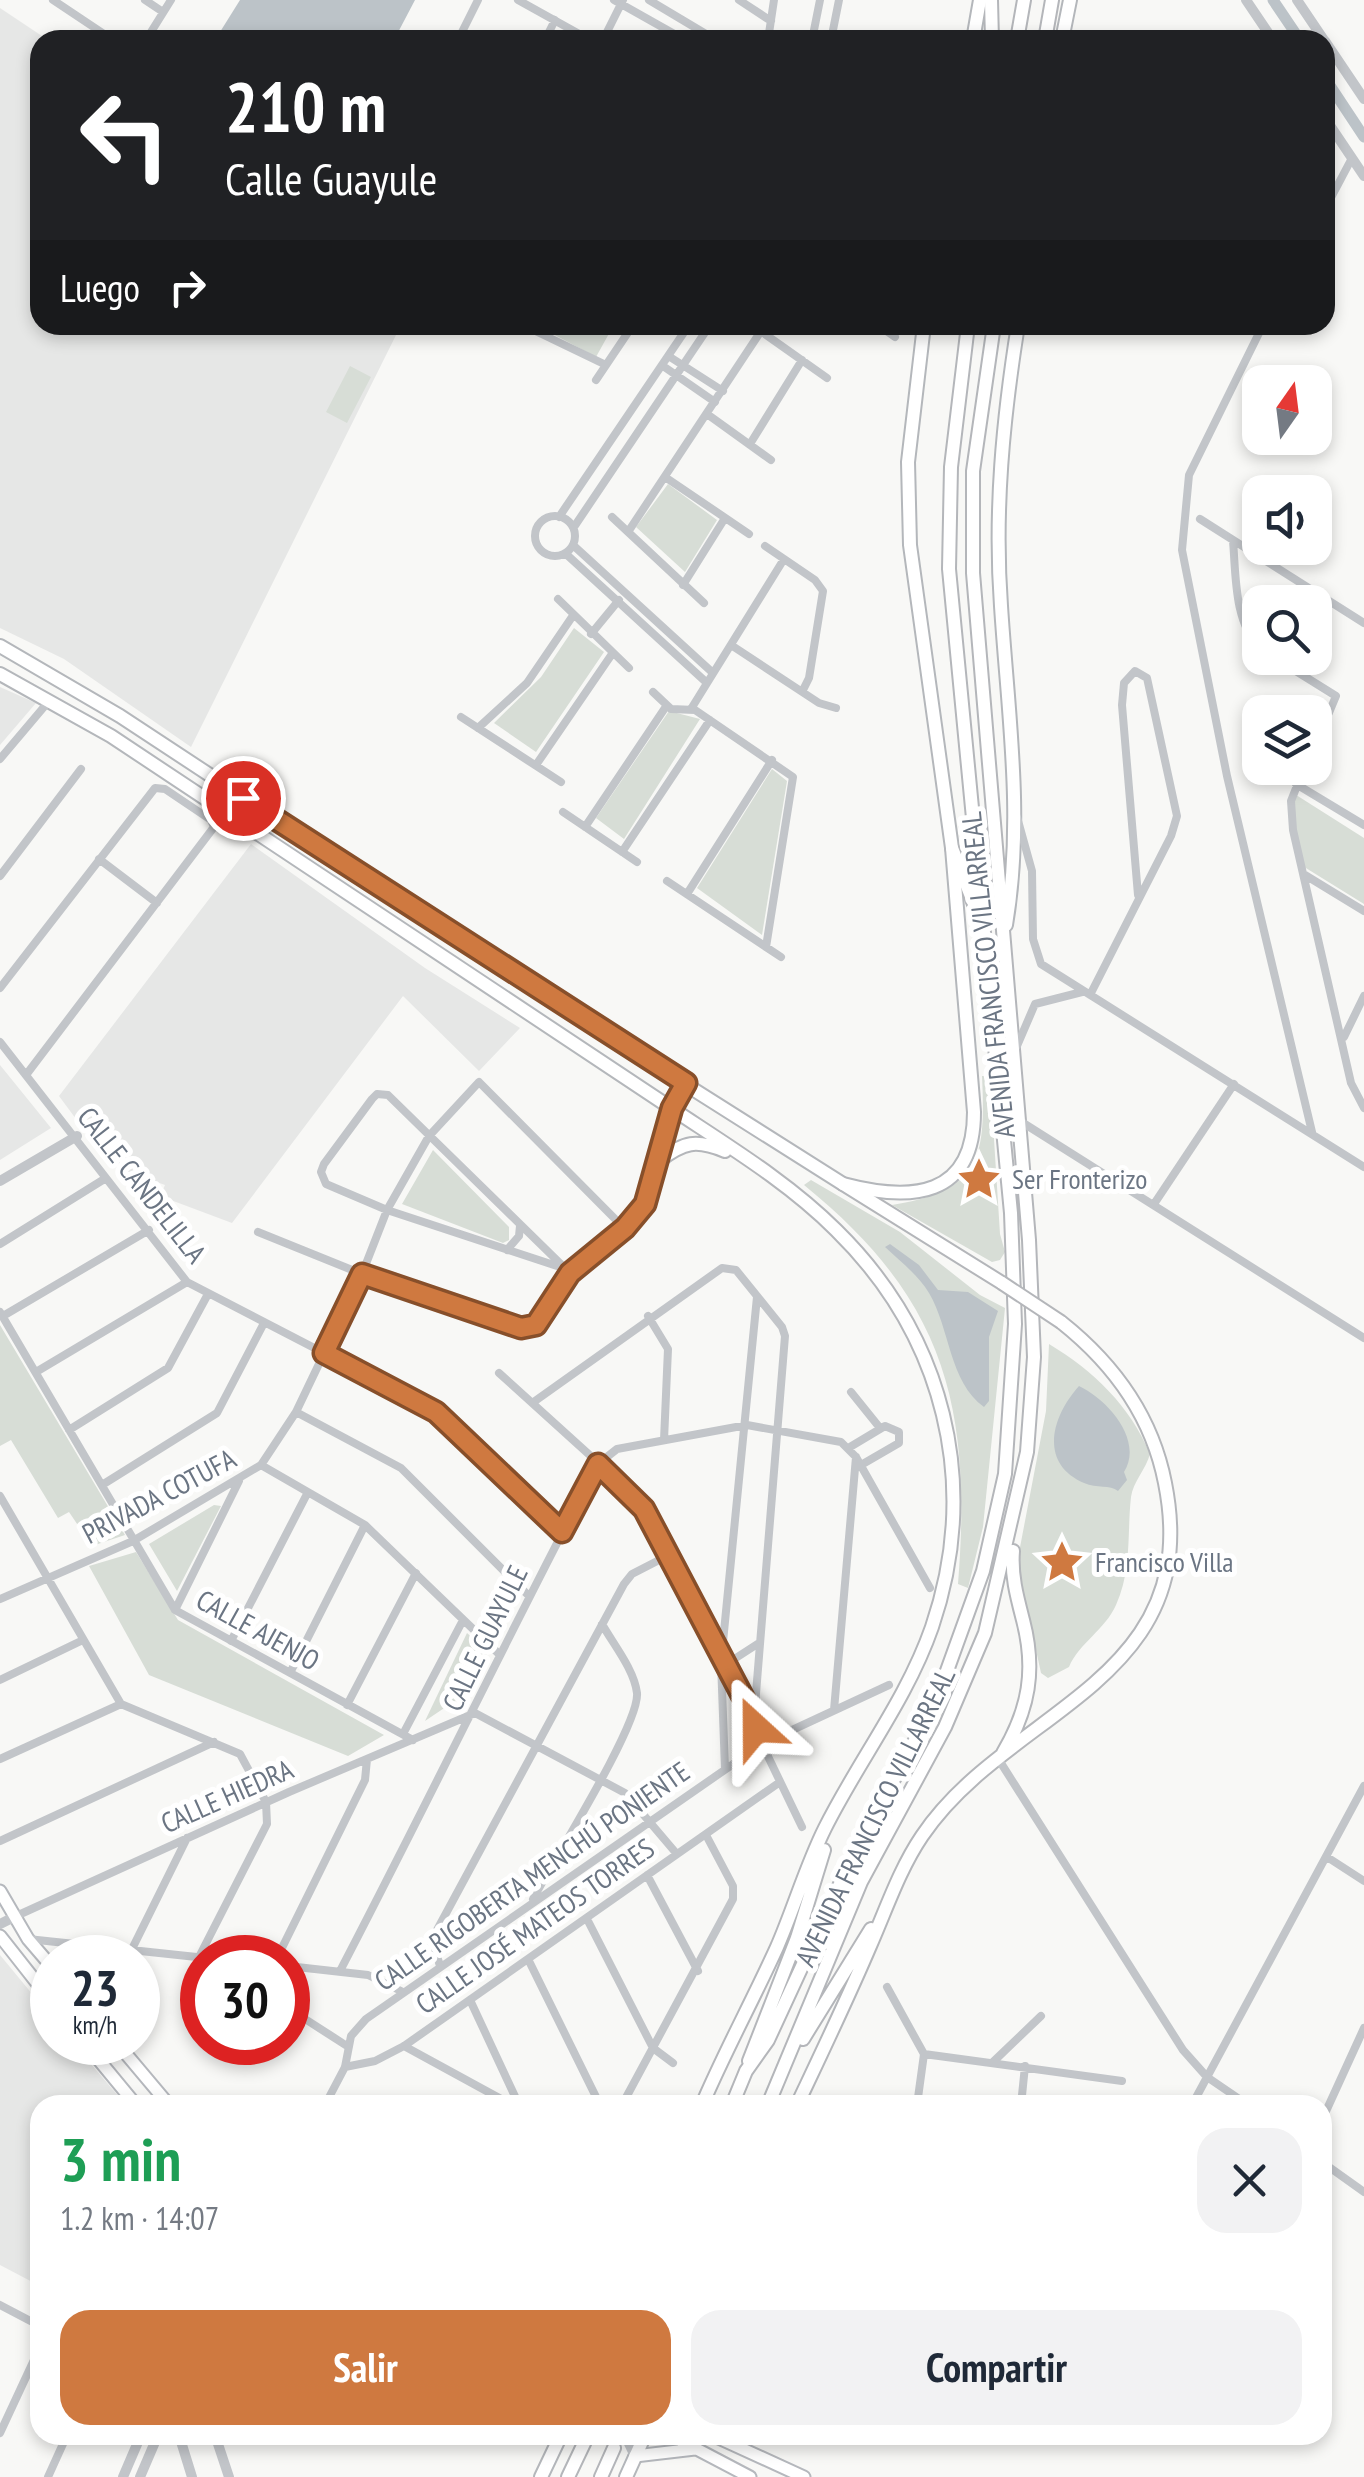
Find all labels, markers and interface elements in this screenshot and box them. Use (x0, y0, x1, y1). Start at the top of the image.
text: 210 m (225, 61, 386, 151)
icon: left (60, 70, 190, 200)
text: Calle Guayule (225, 149, 437, 207)
icon: right (160, 260, 215, 315)
text: Luego (60, 263, 140, 312)
north arrow (1242, 365, 1332, 455)
map controls (1242, 365, 1332, 785)
button: sound (1242, 475, 1332, 565)
button: search (1242, 585, 1332, 675)
button: layers (1242, 695, 1332, 785)
pin (201, 756, 286, 841)
icon: arrive (216, 771, 271, 826)
street label: AVENIDA FRANCISCO VILLARREAL (952, 810, 1023, 1140)
street label: CALLE CANDELILLA (70, 1099, 215, 1271)
place icon: Ser Fronterizo (955, 1155, 1003, 1203)
place label: Ser Fronterizo (1012, 1160, 1147, 1197)
street label: PRIVADA COTUFA (76, 1439, 243, 1551)
place icon: Francisco Villa (1038, 1538, 1086, 1586)
place label: Francisco Villa (1095, 1543, 1233, 1580)
street label: CALLE GUAYULE (433, 1559, 536, 1717)
street label: CALLE AJENJO (190, 1581, 326, 1678)
street label: AVENIDA FRANCISCO VILLARREAL (786, 1661, 963, 1972)
position arrow (704, 1676, 808, 1780)
street label: CALLE HIEDRA (155, 1750, 299, 1841)
street label: CALLE RIGOBERTA MENCHÚ PONIENTE (367, 1753, 696, 1999)
street label: CALLE JOSÉ MATEOS TORRES (408, 1829, 661, 2022)
speed limit sign: 30 (180, 1935, 310, 2065)
text: 23 (71, 1955, 119, 2020)
text: km/h (73, 2009, 117, 2041)
text: 3 min (60, 2120, 181, 2198)
button: close (1197, 2128, 1302, 2233)
text: 1.2 km · 14:07 (60, 2197, 219, 2239)
button: Salir (60, 2310, 671, 2425)
button: Compartir (691, 2310, 1302, 2425)

